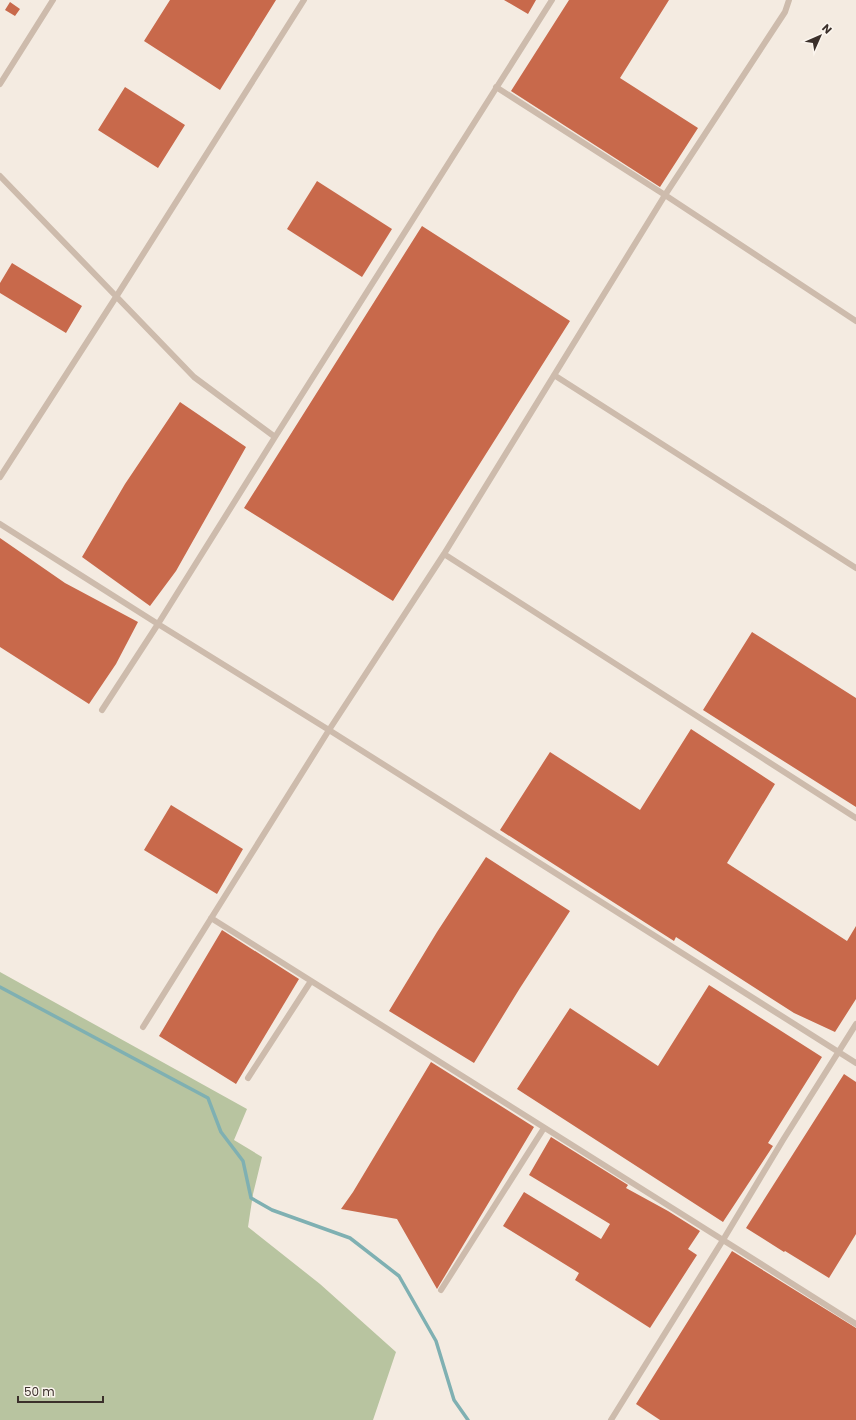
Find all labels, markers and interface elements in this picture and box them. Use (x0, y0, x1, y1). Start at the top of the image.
north arrow (800, 16, 840, 56)
text: N (818, 20, 836, 38)
scale bar (18, 1378, 103, 1404)
text: 50 m (24, 1383, 55, 1400)

